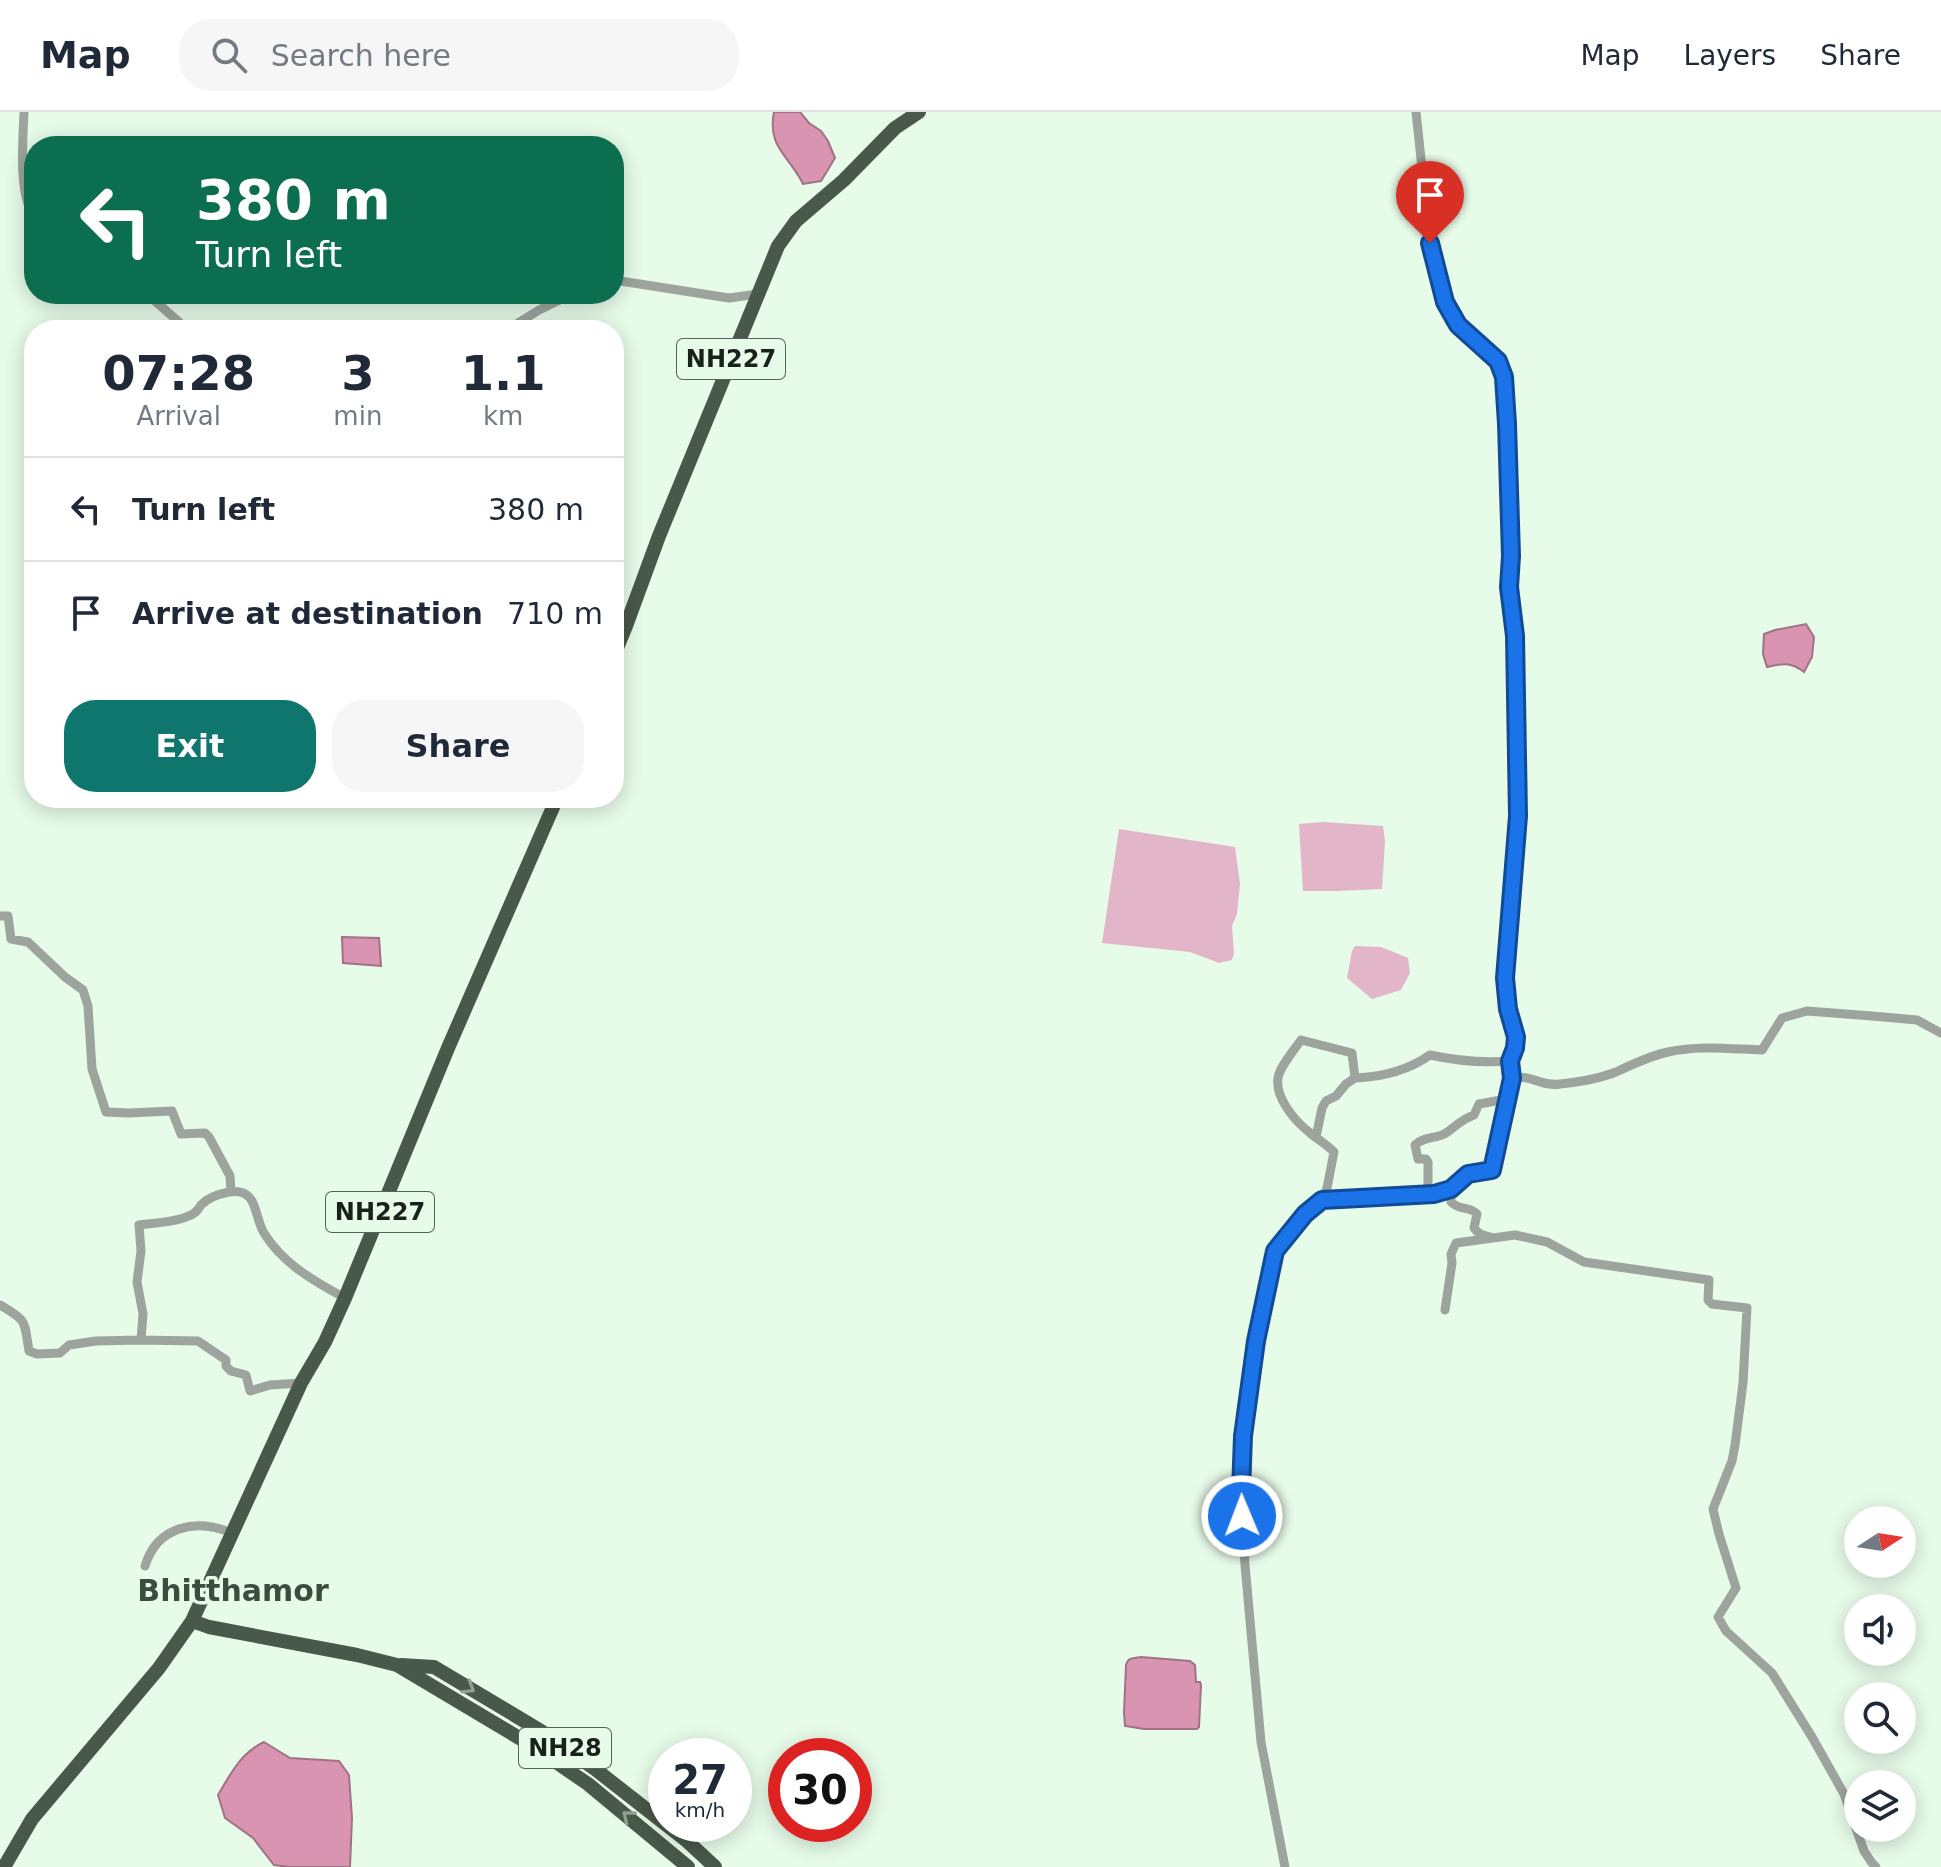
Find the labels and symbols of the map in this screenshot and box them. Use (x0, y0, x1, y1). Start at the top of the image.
pin (1396, 161, 1464, 243)
road number: NH227 (677, 339, 785, 379)
road number: NH227 (326, 1192, 434, 1232)
position arrow (1200, 1474, 1284, 1558)
north arrow (1844, 1506, 1916, 1578)
district label: Bhitthamor (137, 1573, 329, 1608)
one-way arrow (460, 1678, 475, 1694)
road number: NH28 (519, 1728, 611, 1768)
speed limit sign: 30 (768, 1738, 872, 1842)
one-way arrow (623, 1811, 637, 1826)

